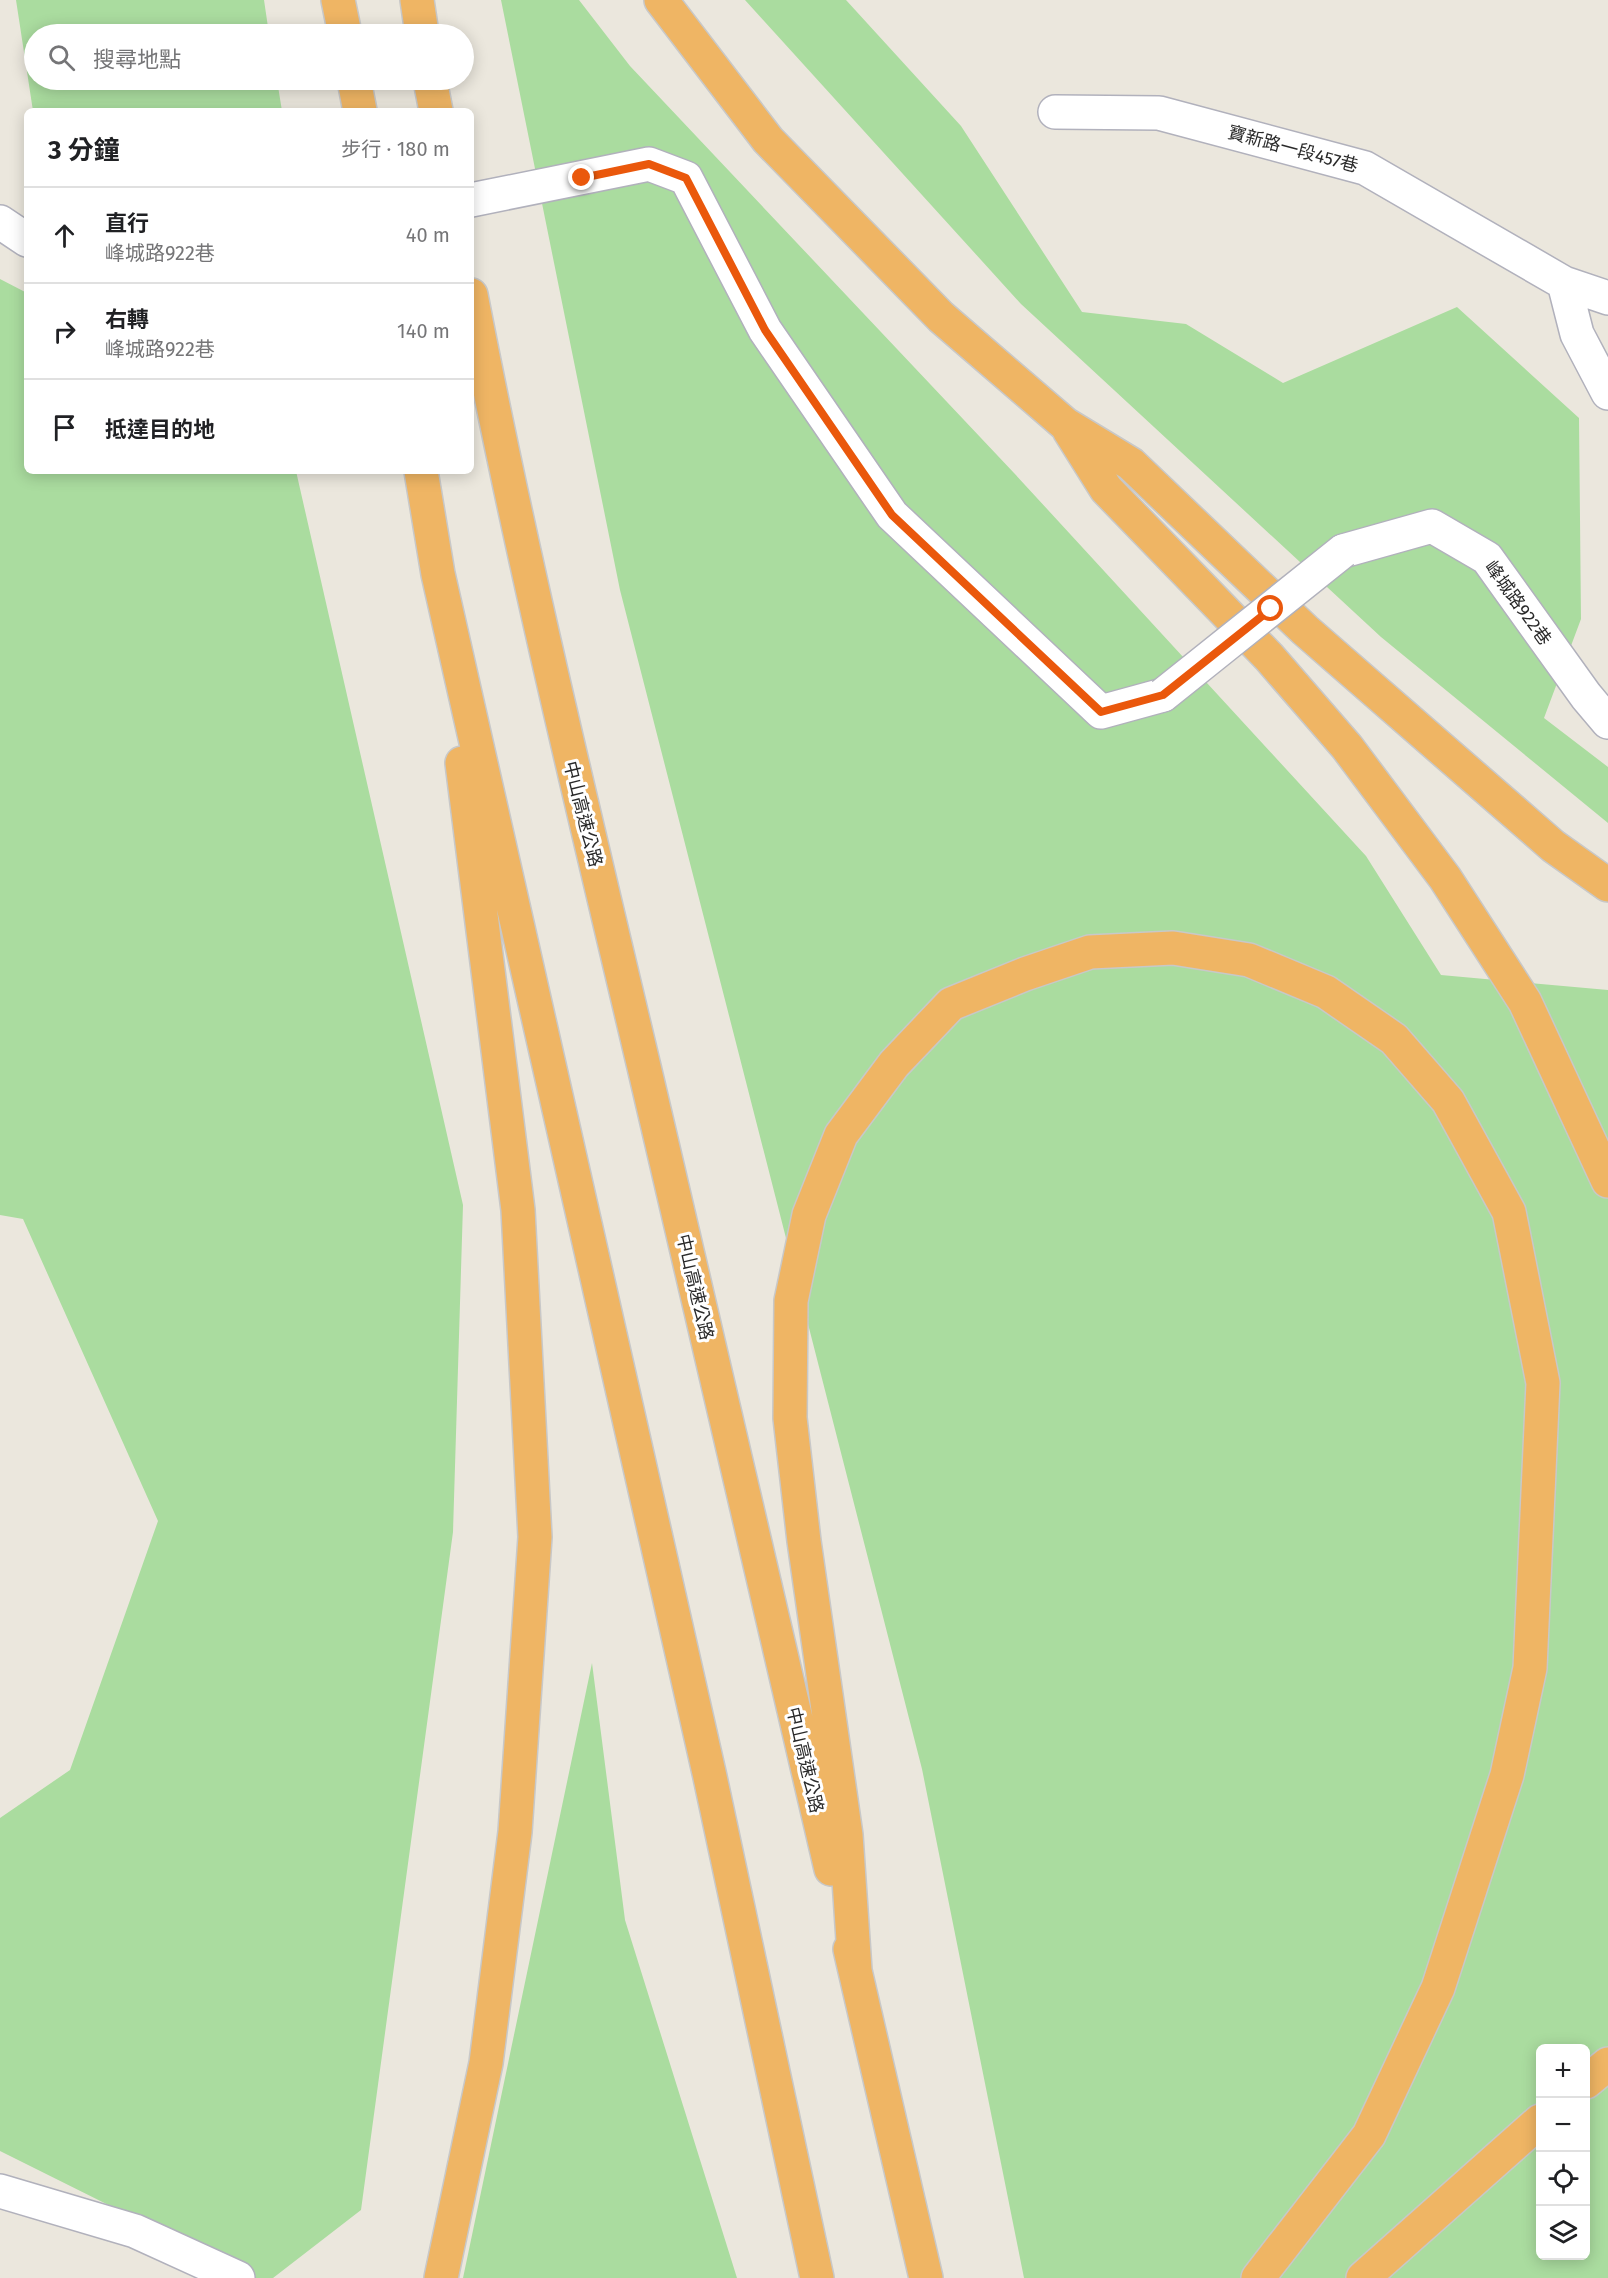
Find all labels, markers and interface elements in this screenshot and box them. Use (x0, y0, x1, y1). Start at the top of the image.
search box (24, 24, 474, 90)
icon: search (45, 41, 78, 74)
text: 搜尋地點 (93, 46, 181, 73)
street label: 寶新路一段457巷 (1225, 121, 1361, 177)
text: 3 分鐘 (48, 135, 120, 166)
text: 步行 · 180 m (341, 137, 450, 161)
route end (568, 164, 594, 190)
text: 直行 (105, 210, 149, 237)
icon: ahead (48, 219, 81, 252)
text: 40 m (406, 223, 450, 247)
text: 峰城路922巷 (105, 241, 215, 265)
text: 右轉 (105, 306, 149, 333)
icon: right (48, 315, 81, 348)
text: 140 m (397, 319, 450, 343)
text: 峰城路922巷 (105, 337, 215, 361)
icon: arrive (48, 411, 81, 444)
text: 抵達目的地 (105, 416, 215, 443)
street label: 峰城路922巷 (1480, 557, 1556, 649)
route start (1257, 595, 1283, 621)
street label: 中山高速公路 (559, 759, 607, 869)
street label: 中山高速公路 (672, 1232, 718, 1342)
street label: 中山高速公路 (782, 1705, 828, 1815)
map controls (1536, 2044, 1590, 2260)
button: + (1536, 2044, 1590, 2098)
button: − (1536, 2098, 1590, 2152)
button: locate (1536, 2152, 1590, 2206)
button: layers (1536, 2206, 1590, 2260)

